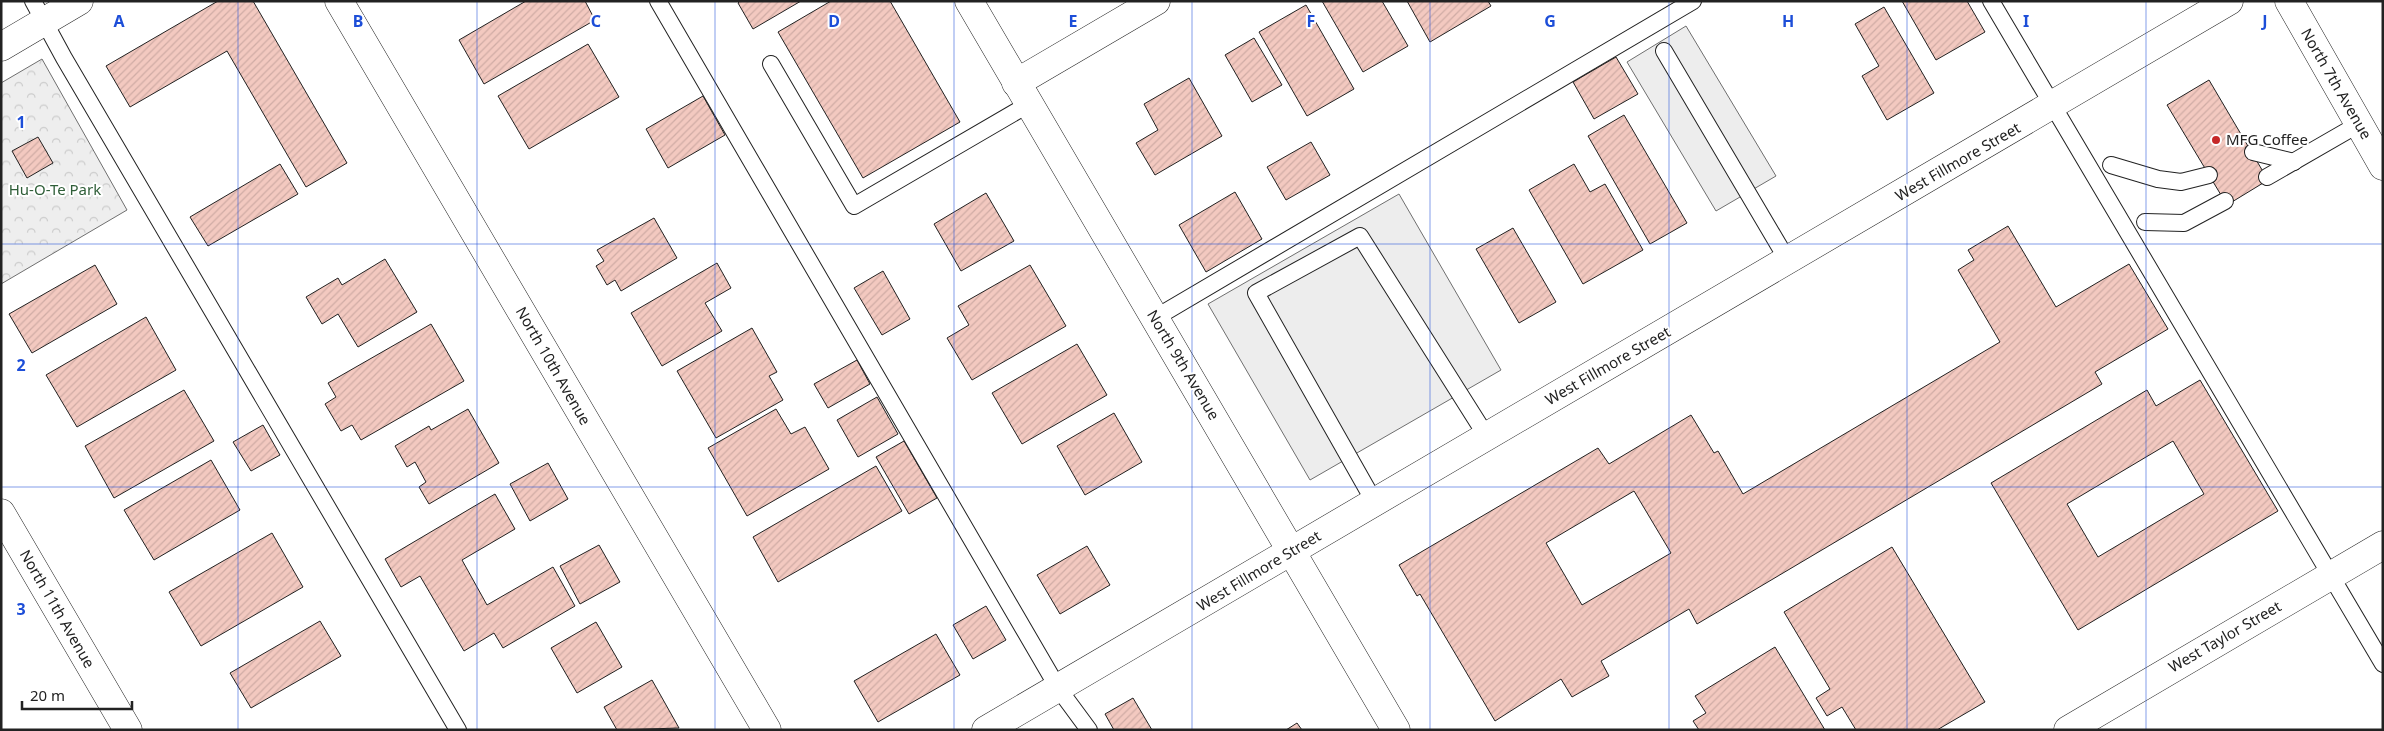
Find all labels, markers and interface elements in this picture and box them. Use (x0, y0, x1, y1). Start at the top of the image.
text: A (113, 10, 125, 32)
text: B (353, 10, 363, 32)
text: C (591, 10, 601, 32)
text: D (828, 10, 840, 32)
text: E (1069, 10, 1078, 32)
text: F (1307, 10, 1315, 32)
text: G (1544, 10, 1556, 32)
text: H (1782, 10, 1794, 32)
text: I (2023, 10, 2029, 32)
text: J (2260, 10, 2268, 32)
street label: North 7th Avenue (2297, 24, 2377, 143)
text: 1 (16, 111, 26, 133)
street label: West Fillmore Street (1891, 117, 2024, 205)
place label: MFG Coffee (2226, 129, 2308, 149)
marker: MFG Coffee (2210, 134, 2222, 146)
park label: Hu-O-Te Park (9, 179, 101, 199)
street label: North 10th Avenue (512, 303, 596, 428)
street label: North 9th Avenue (1143, 306, 1225, 423)
street label: West Fillmore Street (1541, 321, 1674, 409)
text: 2 (16, 354, 26, 376)
street label: West Fillmore Street (1193, 525, 1325, 615)
street label: North 11th Avenue (16, 546, 100, 671)
street label: West Taylor Street (2165, 596, 2285, 676)
text: 3 (16, 598, 26, 620)
scale bar (22, 678, 132, 710)
text: 20 m (30, 685, 65, 705)

